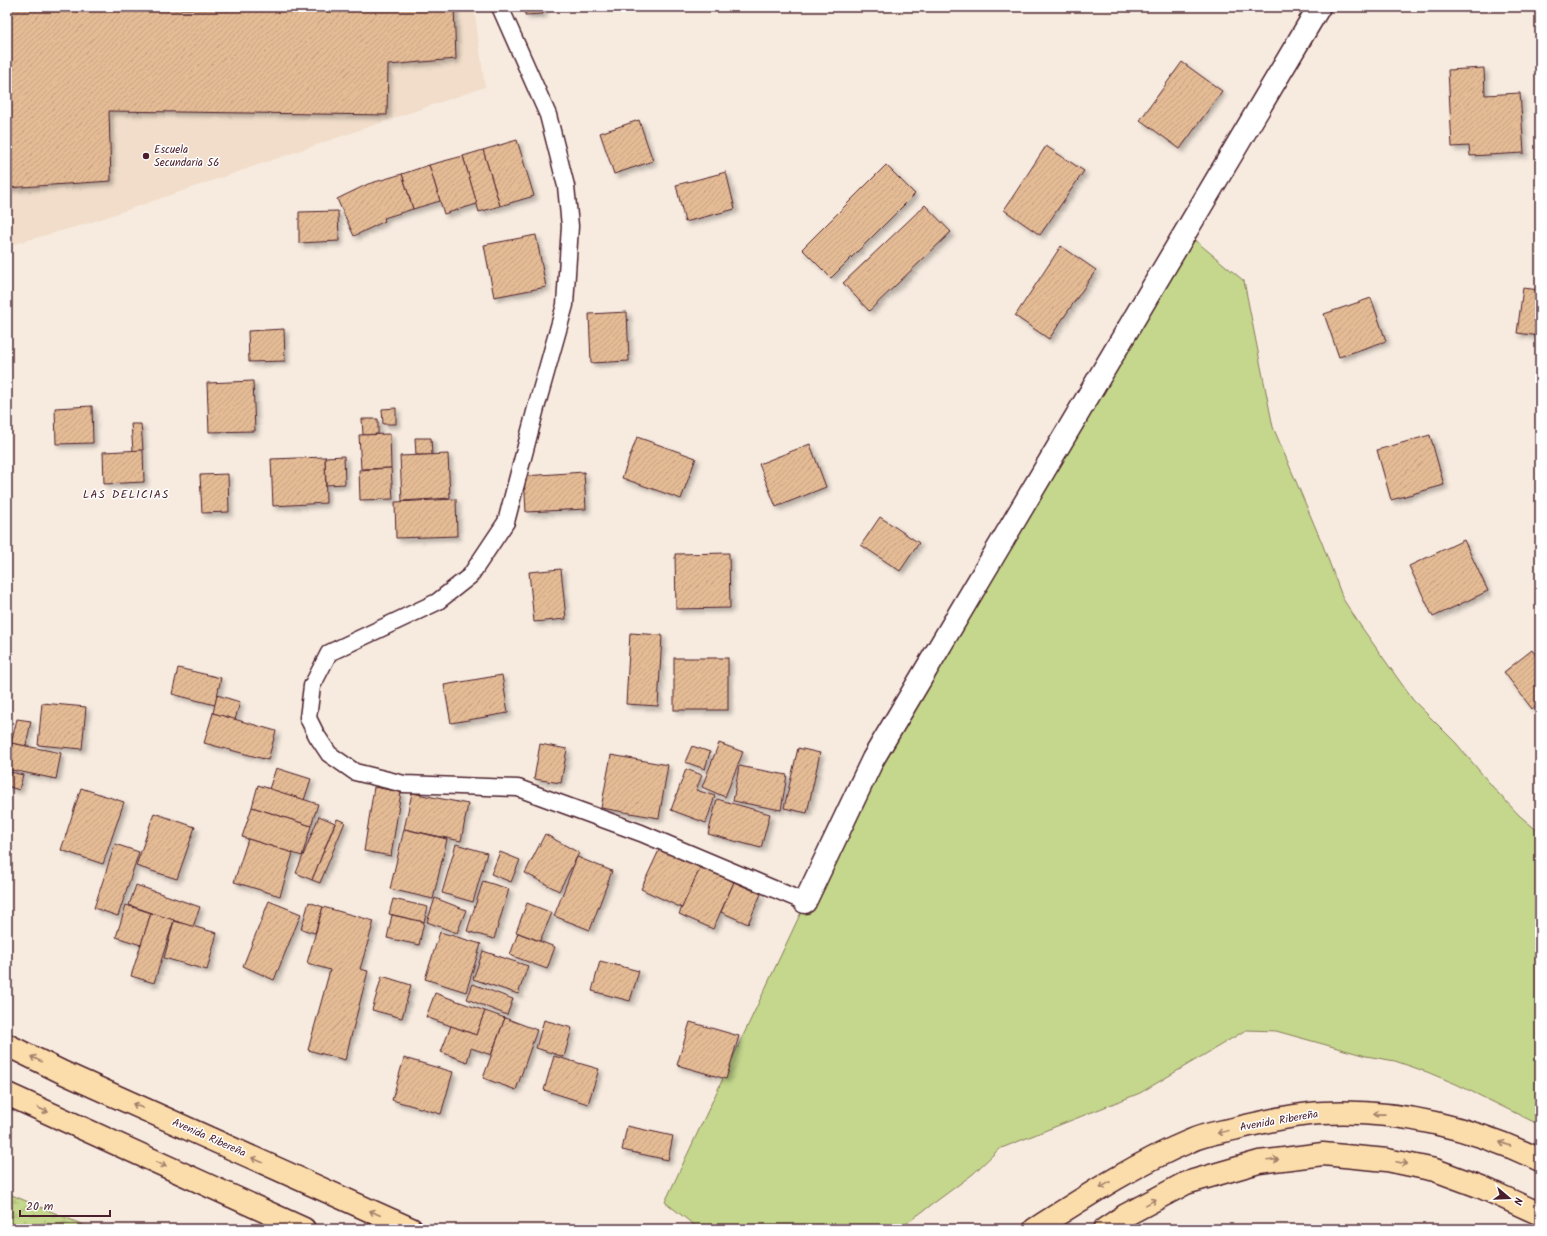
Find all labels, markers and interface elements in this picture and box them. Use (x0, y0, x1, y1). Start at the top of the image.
place label: Escuela Secundaria 56 (154, 141, 219, 172)
marker: Escuela Secundaria 56 (141, 151, 151, 161)
district label: LAS DELICIAS (83, 485, 169, 504)
one-way arrow (30, 1055, 42, 1062)
one-way arrow (133, 1102, 145, 1109)
street label: Avenida Ribereña (1238, 1105, 1320, 1137)
one-way arrow (36, 1107, 48, 1115)
one-way arrow (1373, 1110, 1386, 1118)
street label: Avenida Ribereña (169, 1114, 249, 1162)
one-way arrow (1216, 1129, 1229, 1136)
one-way arrow (1498, 1140, 1511, 1147)
one-way arrow (251, 1156, 263, 1163)
one-way arrow (1266, 1156, 1279, 1164)
one-way arrow (1395, 1159, 1408, 1167)
one-way arrow (155, 1161, 167, 1168)
north arrow (1489, 1178, 1529, 1218)
one-way arrow (1100, 1181, 1111, 1189)
scale bar (20, 1192, 110, 1218)
text: N (1508, 1195, 1527, 1207)
text: 20 m (26, 1197, 54, 1216)
one-way arrow (1145, 1197, 1157, 1205)
one-way arrow (370, 1209, 382, 1216)

